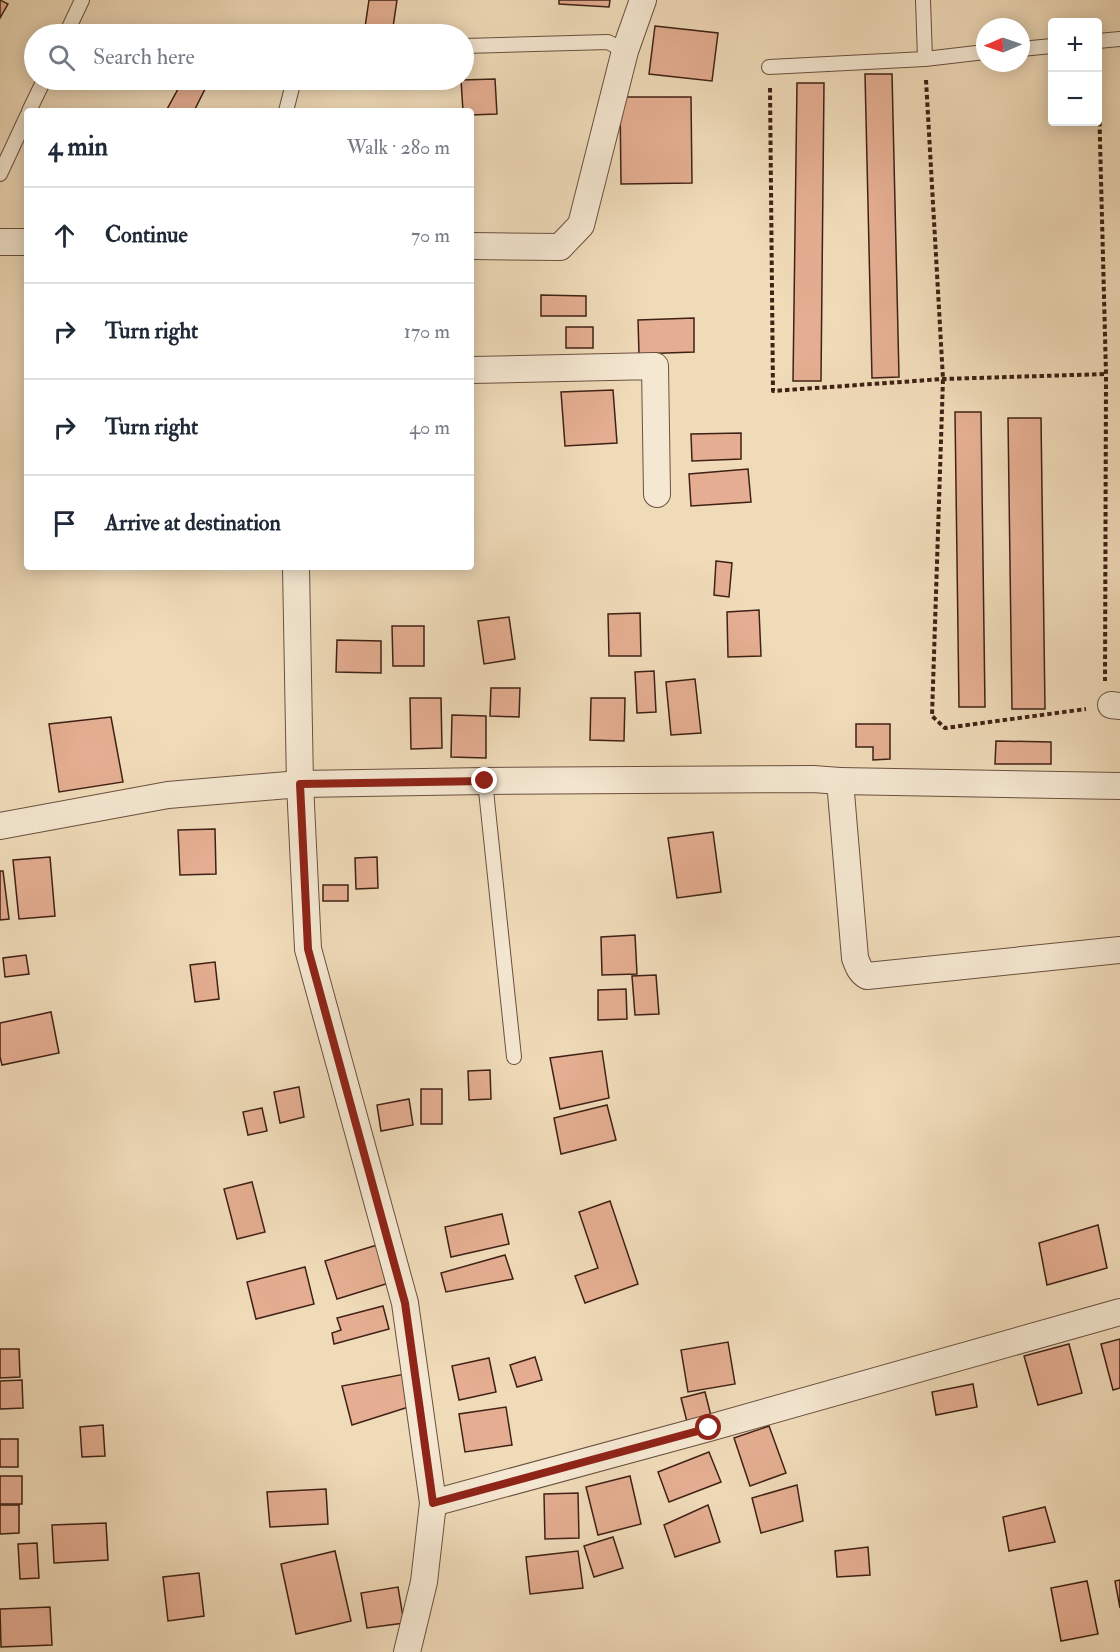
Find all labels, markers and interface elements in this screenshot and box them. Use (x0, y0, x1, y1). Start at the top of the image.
north arrow (976, 18, 1030, 72)
map controls (1048, 18, 1102, 126)
button: + (1048, 18, 1102, 72)
search box (24, 24, 474, 90)
icon: search (45, 41, 78, 74)
text: Search here (93, 43, 195, 71)
button: − (1048, 72, 1102, 126)
text: 4 min (48, 131, 108, 163)
text: Walk · 280 m (347, 135, 450, 160)
icon: ahead (48, 219, 81, 252)
text: Continue (105, 221, 188, 249)
text: 70 m (411, 223, 450, 248)
icon: right (48, 315, 81, 348)
text: Turn right (105, 317, 198, 345)
text: 170 m (404, 319, 450, 344)
icon: right (48, 411, 81, 444)
text: Turn right (105, 413, 198, 441)
text: 40 m (409, 415, 450, 440)
icon: arrive (48, 507, 81, 540)
text: Arrive at destination (105, 509, 281, 537)
route end (471, 767, 497, 793)
route start (695, 1414, 721, 1440)

